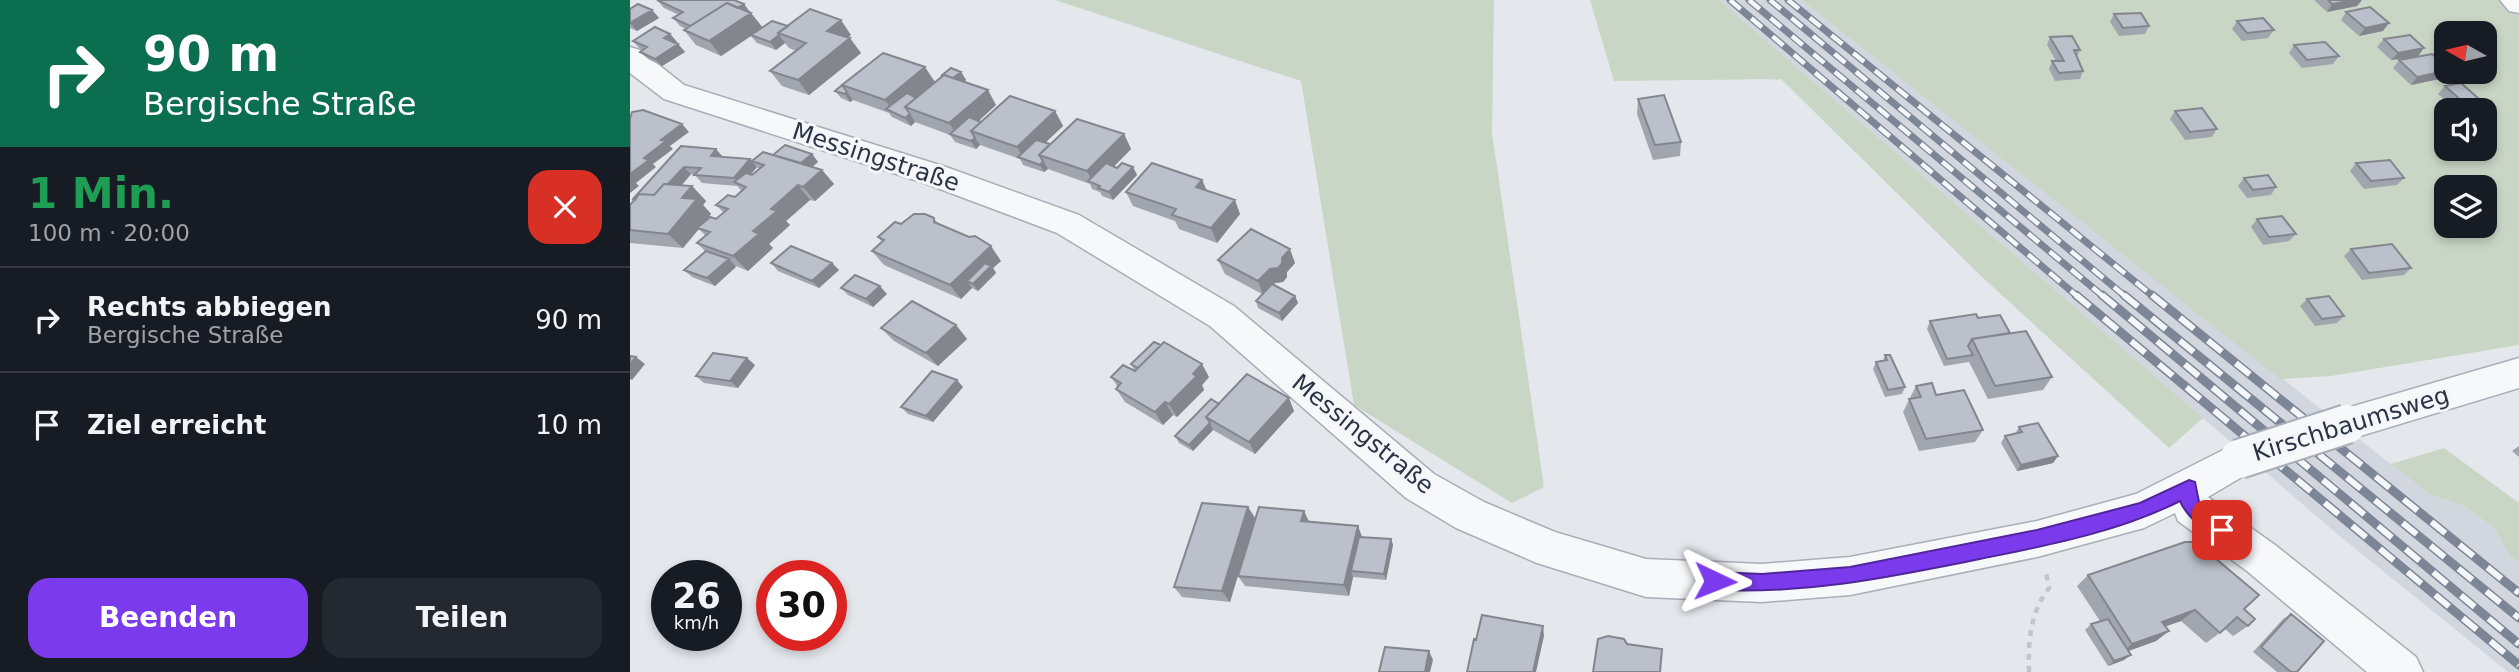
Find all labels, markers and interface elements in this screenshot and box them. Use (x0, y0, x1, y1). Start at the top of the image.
north arrow (2434, 21, 2497, 84)
map controls (2434, 21, 2497, 238)
text: 90 m (143, 26, 279, 83)
icon: right (28, 28, 119, 119)
text: Bergische Straße (143, 85, 416, 123)
button: sound (2434, 98, 2497, 161)
street label: Messingstraße (789, 117, 963, 197)
text: 1 Min. (28, 169, 174, 218)
button: close (528, 170, 602, 244)
button: layers (2434, 175, 2497, 238)
text: 100 m · 20:00 (28, 220, 190, 246)
text: Rechts abbiegen (87, 292, 332, 322)
icon: right (28, 301, 66, 339)
text: 90 m (535, 305, 602, 335)
text: Bergische Straße (87, 322, 283, 348)
street label: Messingstraße (1287, 368, 1439, 500)
street label: Kirschbaumsweg (2249, 381, 2453, 467)
icon: arrive (28, 406, 66, 444)
text: Ziel erreicht (87, 410, 267, 440)
text: 10 m (535, 410, 602, 440)
pin (2192, 500, 2252, 560)
icon: arrive (2203, 511, 2241, 549)
position arrow (1678, 544, 1752, 618)
speed limit sign: 30 (756, 560, 847, 651)
text: 26 (672, 576, 721, 616)
button: Beenden (28, 578, 308, 658)
button: Teilen (322, 578, 602, 658)
text: km/h (674, 612, 719, 633)

